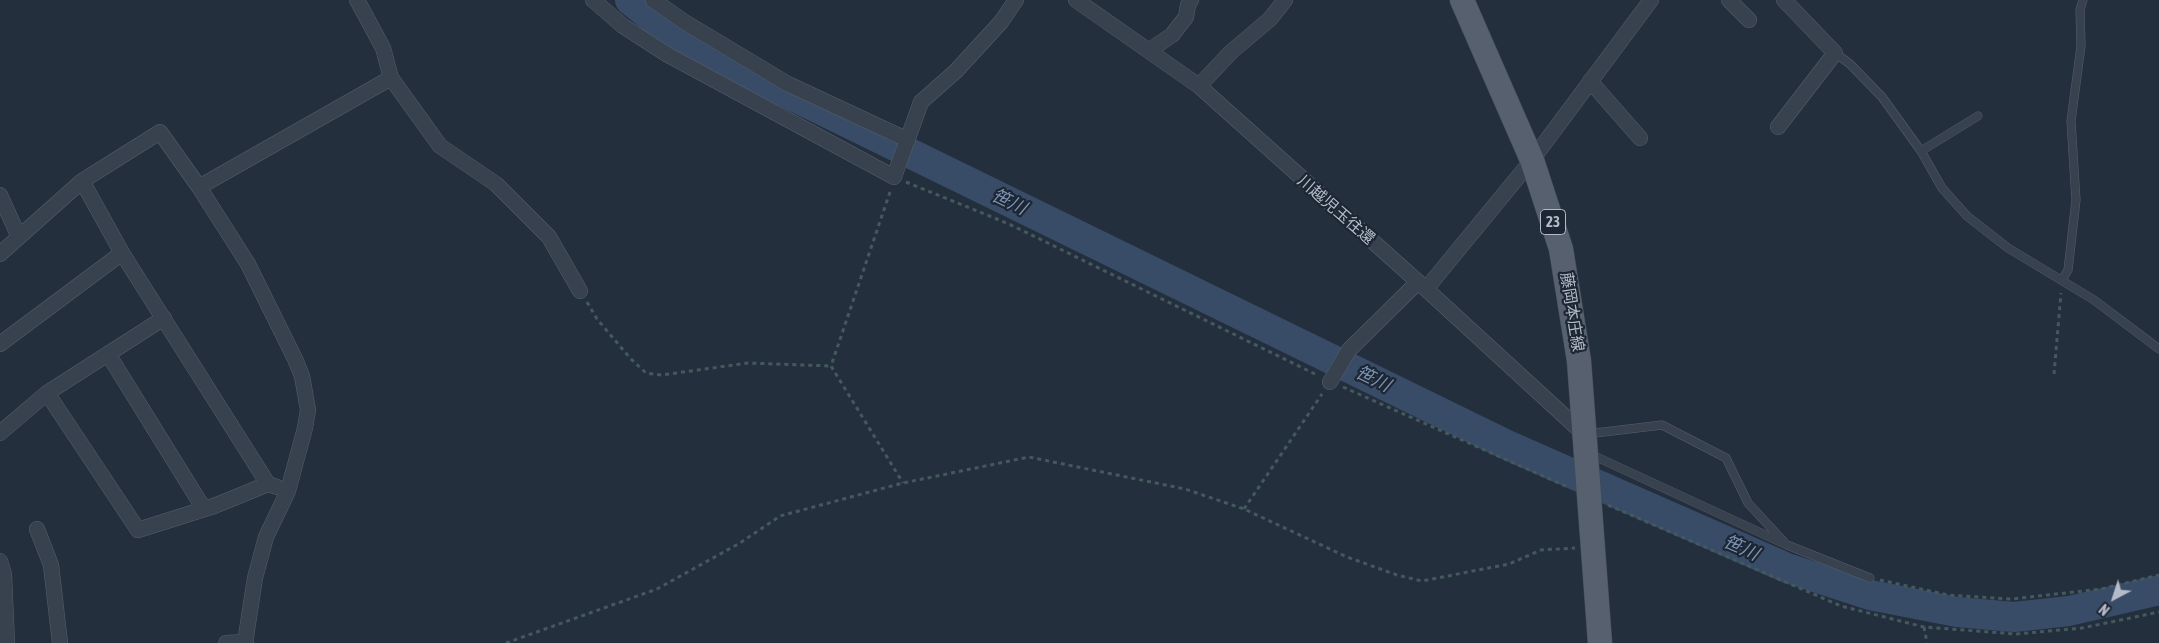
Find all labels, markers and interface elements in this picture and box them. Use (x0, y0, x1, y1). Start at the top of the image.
street label: 川越児玉往還 (1293, 171, 1379, 249)
water label: 笹川 (988, 184, 1030, 220)
road number: 23 (1540, 210, 1566, 234)
street label: 藤岡本庄線 (1556, 271, 1588, 353)
water label: 笹川 (1352, 361, 1394, 397)
water label: 笹川 (1720, 531, 1762, 565)
north arrow (2089, 573, 2139, 623)
text: N (2096, 601, 2113, 618)

